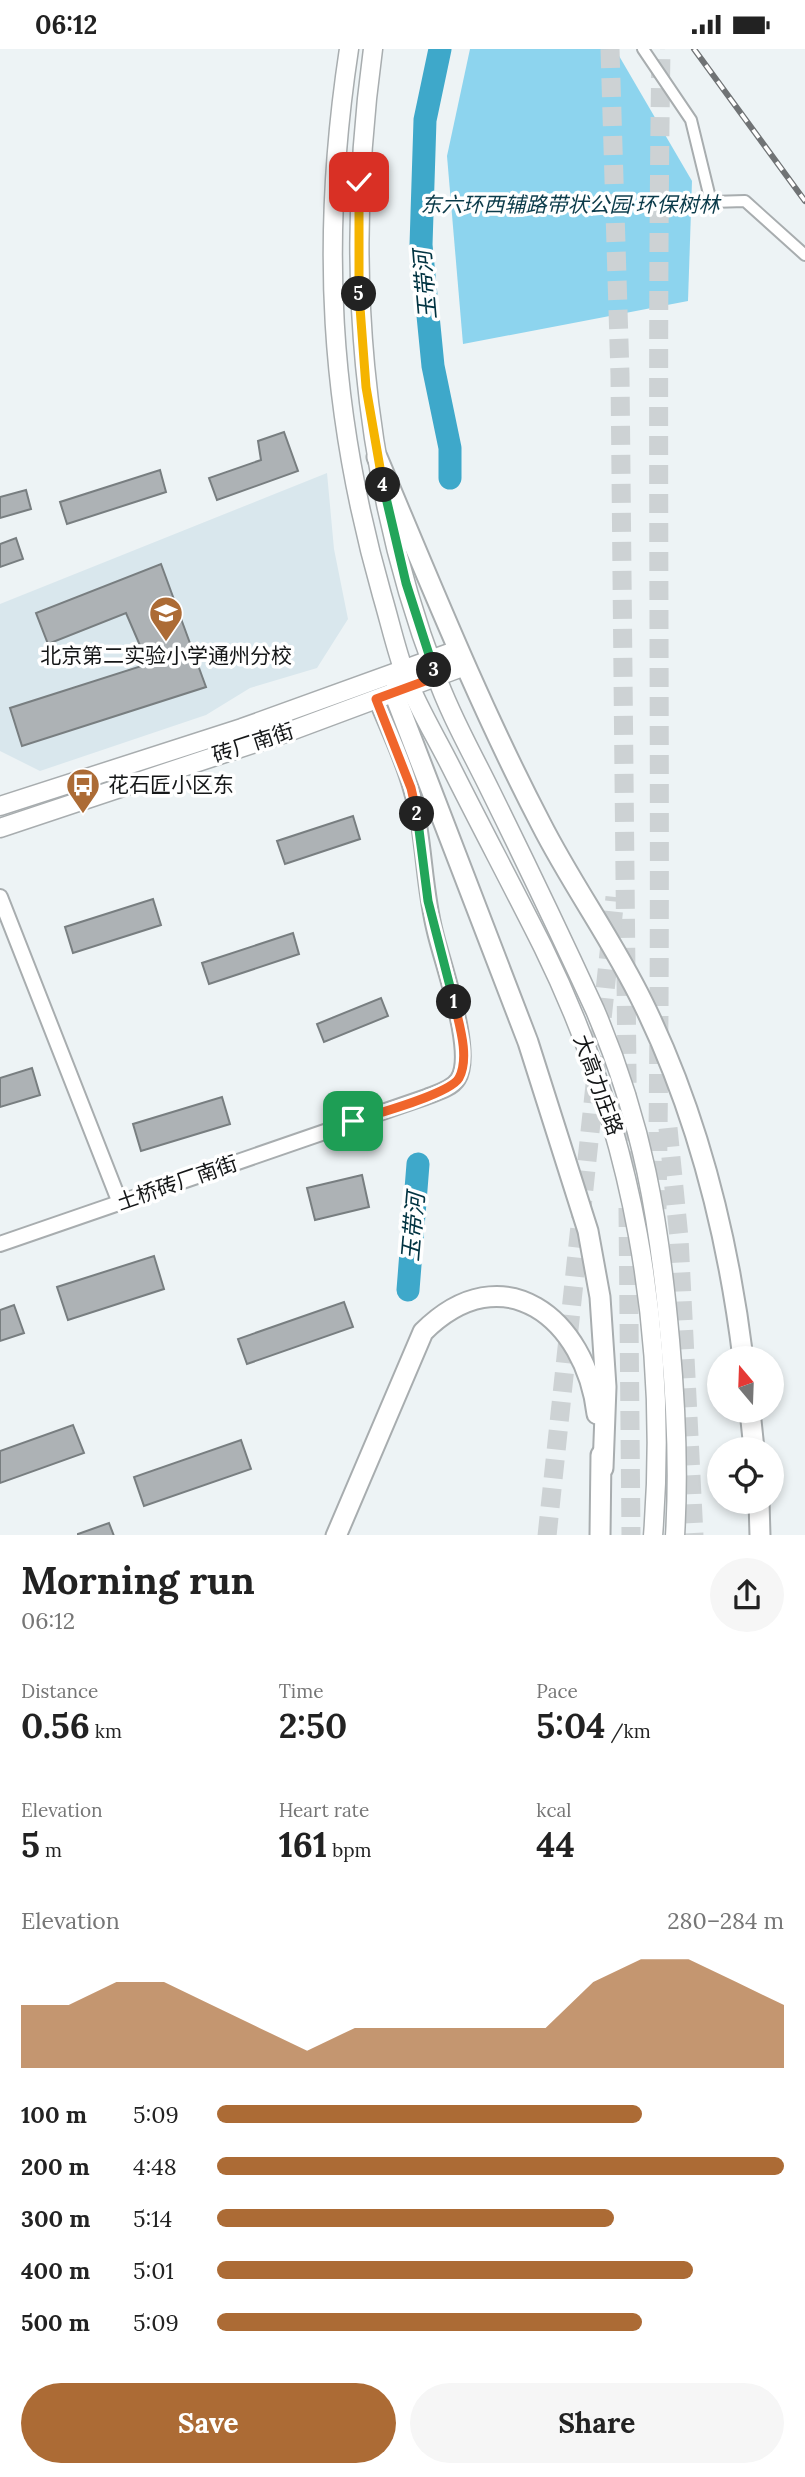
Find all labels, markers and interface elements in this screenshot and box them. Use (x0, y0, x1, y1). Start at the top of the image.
text: 06:12 (35, 8, 97, 41)
pin (329, 152, 389, 212)
icon: check (340, 163, 378, 201)
park label: 东六环西辅路带状公园·环保树林 (421, 191, 722, 218)
water label: 玉带河 (407, 245, 442, 321)
pin: 5 (342, 277, 376, 311)
text: 5 (353, 281, 364, 305)
pin: 4 (366, 467, 400, 502)
text: 4 (377, 472, 388, 496)
school or university icon: 北京第二实验小学通州分校 (147, 594, 185, 643)
place label: 北京第二实验小学通州分校 (40, 642, 292, 669)
pin: 3 (416, 653, 452, 687)
text: 3 (428, 657, 439, 681)
street label: 砖厂南街 (209, 717, 297, 768)
bus stop icon: 花石匠小区东 (64, 766, 102, 815)
place label: 花石匠小区东 (108, 771, 234, 798)
pin: 2 (400, 797, 434, 831)
text: 2 (411, 801, 422, 825)
pin: 1 (436, 985, 472, 1019)
text: 1 (450, 989, 457, 1013)
street label: 大高力庄路 (568, 1031, 629, 1139)
pin (323, 1091, 383, 1151)
icon: arrive (334, 1102, 372, 1140)
street label: 土桥砖厂南街 (113, 1149, 241, 1216)
water label: 玉带河 (395, 1187, 430, 1263)
north arrow (707, 1346, 784, 1423)
map controls (707, 1346, 784, 1514)
button: locate (707, 1437, 784, 1514)
text: Morning run (21, 1556, 255, 1604)
button: share (710, 1558, 784, 1632)
text: 06:12 (21, 1606, 75, 1635)
text: Distance (21, 1679, 98, 1703)
text: Time (279, 1679, 323, 1703)
text: Pace (536, 1679, 578, 1703)
text: 0.56 (21, 1703, 90, 1748)
text: 2:50 (279, 1703, 347, 1748)
text: 5:04 (536, 1703, 605, 1748)
text: km (90, 1719, 122, 1743)
text: /km (605, 1719, 651, 1743)
text: Elevation (21, 1798, 103, 1822)
text: Heart rate (279, 1798, 369, 1822)
text: kcal (536, 1798, 571, 1822)
text: 5 (21, 1822, 40, 1867)
text: 161 (279, 1822, 327, 1867)
text: 44 (536, 1822, 575, 1867)
text: m (40, 1838, 62, 1862)
text: bpm (327, 1838, 372, 1862)
text: Elevation (21, 1906, 120, 1935)
text: 280–284 m (667, 1906, 784, 1935)
text: 100 m (21, 2100, 87, 2129)
text: 5:09 (133, 2100, 179, 2129)
text: 200 m (21, 2152, 90, 2181)
text: 4:48 (133, 2152, 177, 2181)
text: 300 m (21, 2204, 90, 2233)
text: 5:14 (133, 2204, 172, 2233)
text: 400 m (21, 2256, 90, 2285)
text: 5:01 (133, 2256, 174, 2285)
text: 500 m (21, 2308, 90, 2337)
text: 5:09 (133, 2308, 179, 2337)
button: Save (21, 2383, 396, 2463)
button: Share (410, 2383, 784, 2463)

